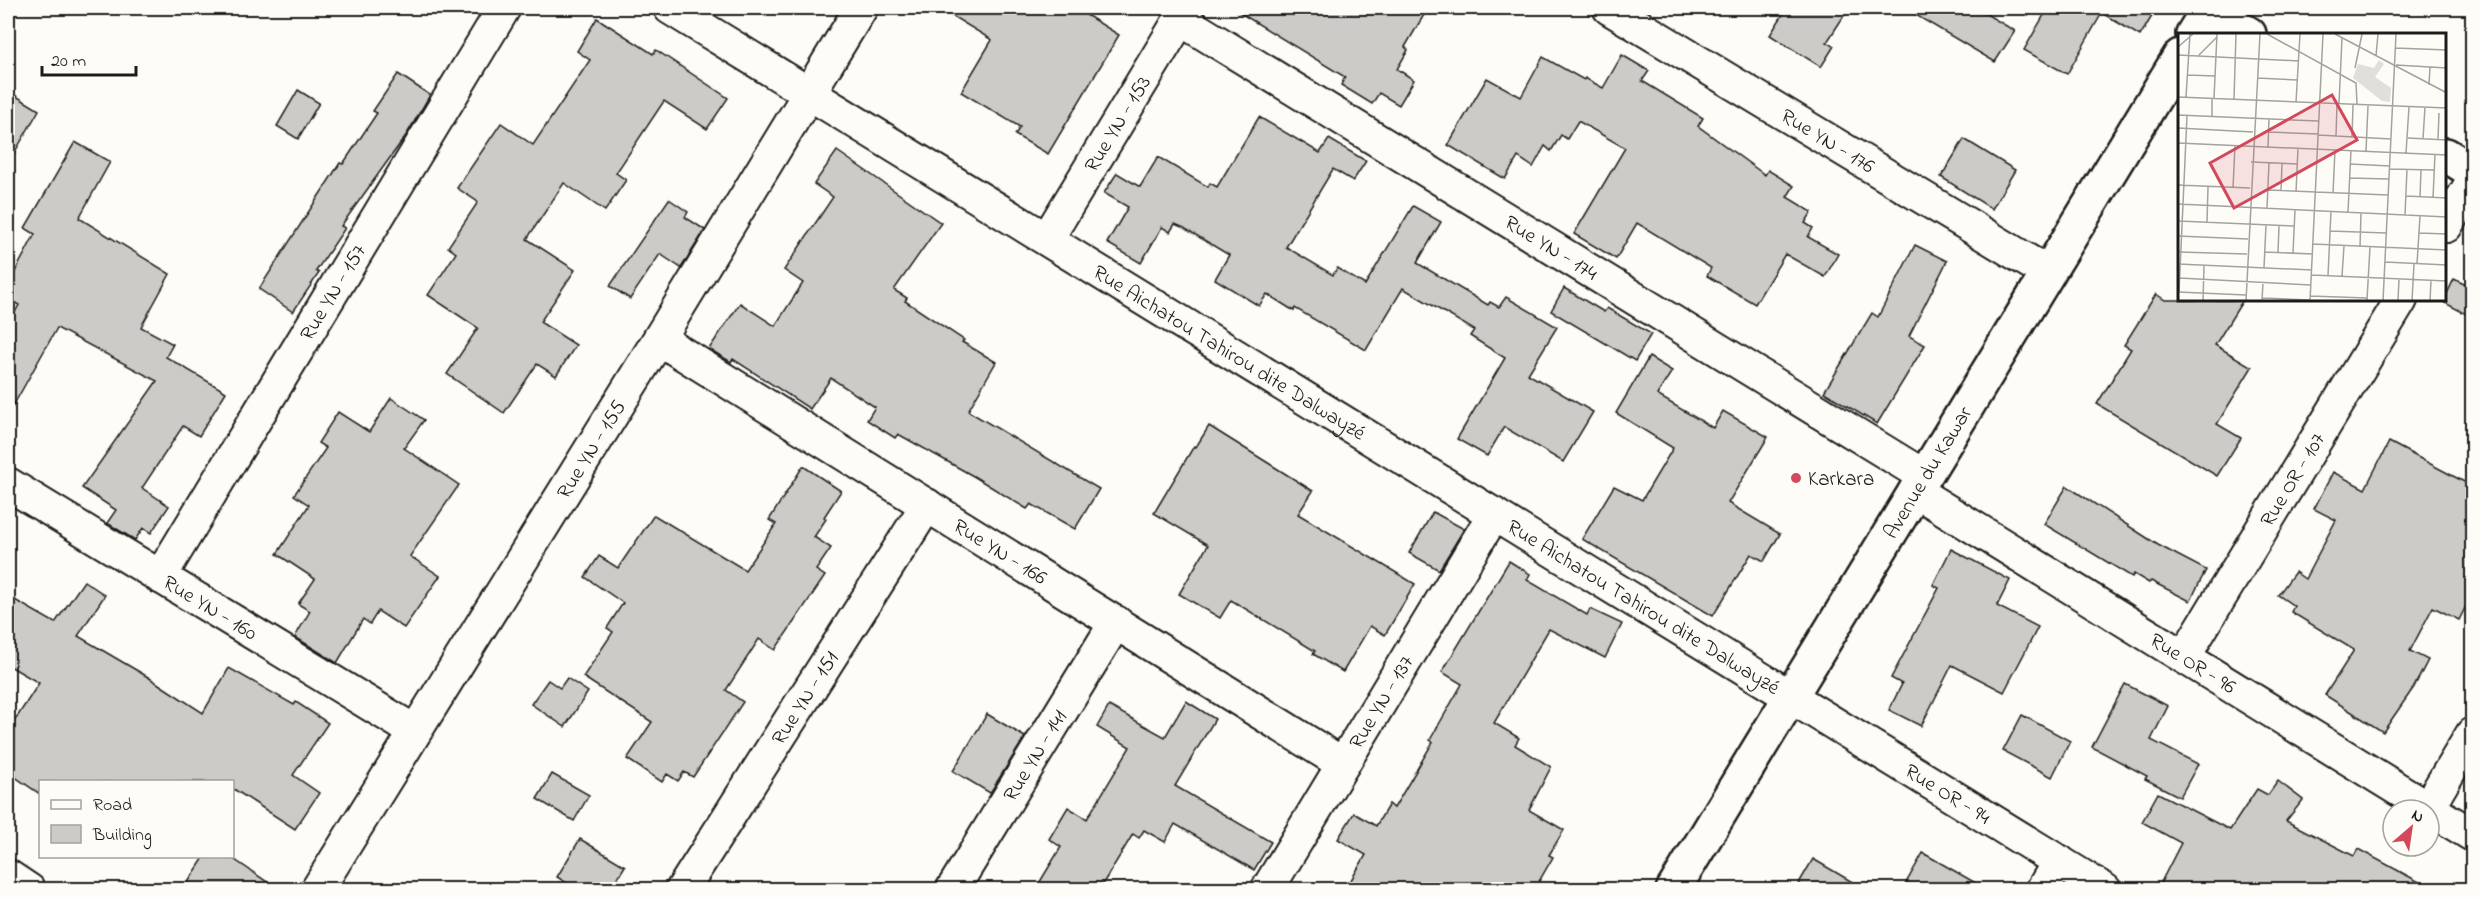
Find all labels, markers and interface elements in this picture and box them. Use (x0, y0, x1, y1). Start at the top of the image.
inset map (2178, 33, 2447, 302)
scale bar (42, 39, 136, 77)
text: 20 m (51, 49, 86, 75)
street label: Rue YN - 153 (1078, 71, 1159, 178)
street label: Rue YN - 176 (1774, 102, 1880, 182)
street label: Rue YN - 174 (1498, 209, 1603, 289)
street label: Rue YN - 157 (293, 239, 375, 347)
street label: Rue Aichatou Tahirou dite Dalwayzé (1087, 258, 1371, 449)
street label: Rue YN - 155 (550, 395, 634, 505)
street label: Avenue du Kawar (1877, 401, 1981, 545)
street label: Rue OR - 107 (2254, 427, 2334, 533)
place label: Karkara (1808, 465, 1874, 495)
marker: Karkara (1789, 471, 1803, 485)
street label: Rue YN - 166 (947, 512, 1052, 593)
street label: Rue Aichatou Tahirou dite Dalwayzé (1501, 513, 1785, 704)
street label: Rue YN - 160 (157, 569, 262, 649)
street label: Rue OR - 96 (2143, 626, 2241, 703)
street label: Rue YN - 151 (765, 646, 847, 751)
street label: Rue YN - 137 (1343, 650, 1422, 755)
street label: Rue YN - 141 (997, 704, 1076, 808)
street label: Rue OR - 94 (1898, 757, 1996, 833)
legend (39, 780, 234, 858)
text: Road (93, 793, 132, 819)
north arrow (2381, 798, 2441, 858)
text: N (2407, 804, 2428, 830)
text: Building (92, 823, 152, 850)

